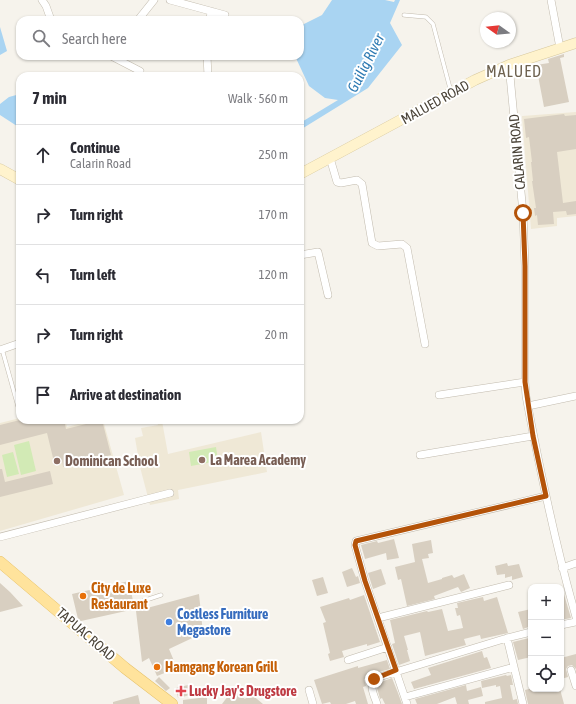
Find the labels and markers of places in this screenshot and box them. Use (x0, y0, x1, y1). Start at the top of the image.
place label: La Marea Academy (210, 452, 306, 468)
place label: Dominican School (65, 453, 158, 469)
marker: La Marea Academy (197, 455, 207, 465)
marker: Dominican School (52, 456, 62, 466)
place label: City de Luxe Restaurant (91, 580, 151, 612)
marker: City de Luxe Restaurant (78, 591, 88, 601)
place label: Costless Furniture Megastore (177, 606, 268, 638)
marker: Costless Furniture Megastore (164, 617, 174, 627)
place label: Hamgang Korean Grill (165, 659, 278, 675)
marker: Hamgang Korean Grill (152, 662, 162, 672)
place label: Lucky Jay's Drugstore (189, 683, 297, 699)
marker: Lucky Jay's Drugstore (176, 686, 186, 696)

